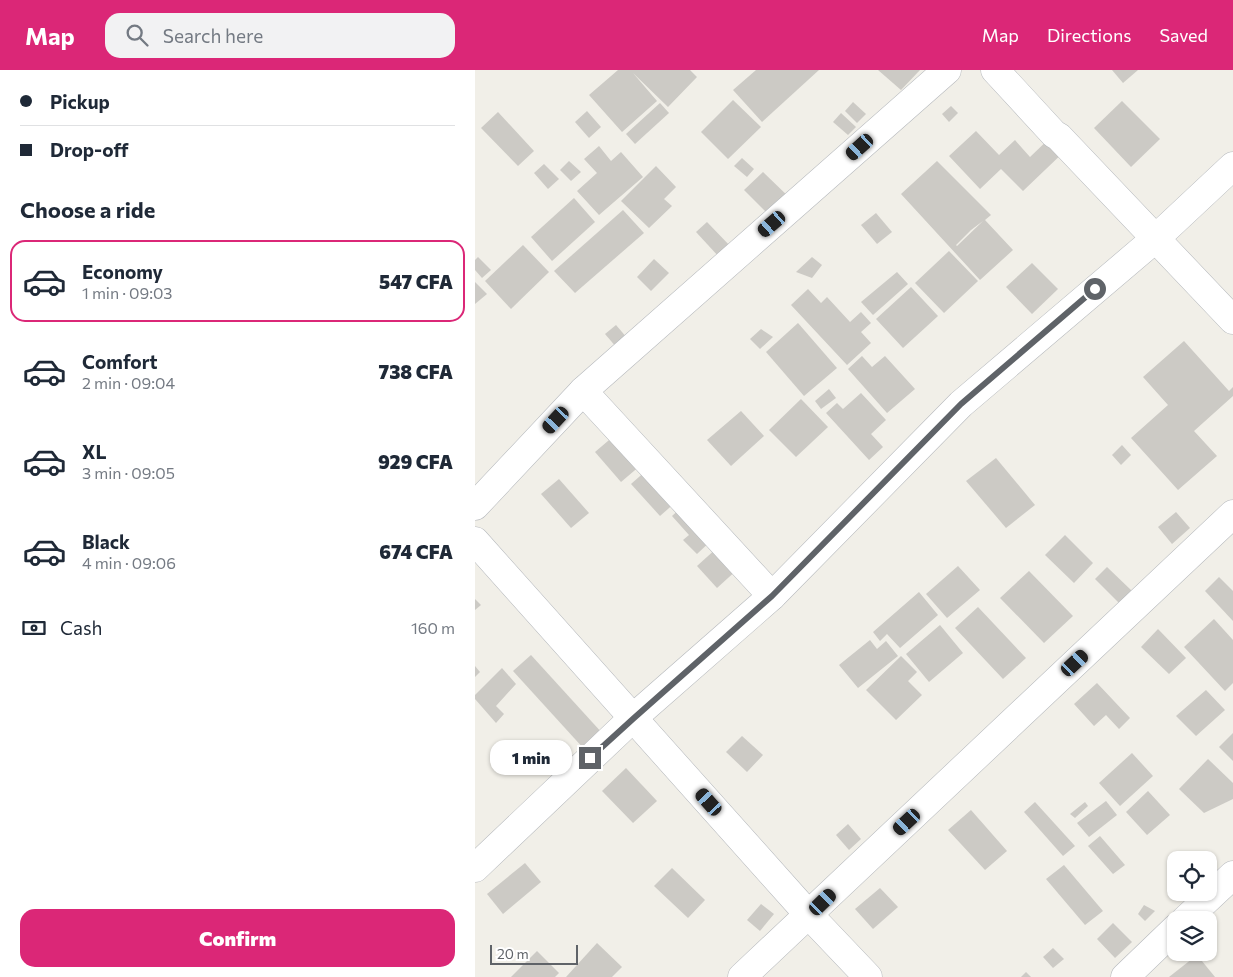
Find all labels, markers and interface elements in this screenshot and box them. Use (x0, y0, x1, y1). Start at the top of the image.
search box (105, 13, 455, 58)
text: Map (25, 21, 75, 50)
icon: search (123, 21, 151, 49)
text: Search here (163, 24, 263, 47)
text: Map (982, 24, 1019, 46)
text: Directions (1047, 24, 1131, 46)
text: Saved (1159, 24, 1208, 46)
text: Pickup (50, 90, 110, 113)
car (843, 131, 876, 163)
text: Drop-off (50, 138, 129, 161)
text: Choose a ride (20, 196, 155, 223)
car (755, 208, 788, 240)
icon: car (22, 259, 67, 304)
text: Economy (82, 260, 163, 283)
text: 547 CFA (379, 270, 453, 293)
route start (1084, 278, 1106, 300)
text: 1 min · 09:03 (82, 283, 173, 302)
icon: car (22, 349, 67, 394)
text: Comfort (82, 350, 158, 373)
text: 738 CFA (378, 360, 453, 383)
text: 2 min · 09:04 (82, 373, 175, 392)
car (540, 404, 571, 436)
icon: car (22, 439, 67, 484)
text: XL (82, 440, 107, 463)
text: 929 CFA (378, 450, 453, 473)
text: 3 min · 09:05 (82, 463, 175, 482)
icon: car (22, 529, 67, 574)
text: Black (82, 530, 130, 553)
text: 674 CFA (379, 540, 453, 563)
text: 4 min · 09:06 (82, 553, 176, 572)
icon: cash (20, 614, 48, 642)
text: Cash (60, 616, 102, 639)
text: 160 m (411, 618, 455, 637)
car (1058, 647, 1091, 679)
callout: 1 min (490, 740, 573, 776)
route end (579, 747, 601, 769)
text: 1 min (512, 748, 550, 767)
car (693, 786, 724, 818)
car (890, 806, 923, 838)
map controls (1167, 851, 1217, 961)
button: locate (1167, 851, 1217, 901)
car (807, 886, 839, 918)
button: Confirm (20, 909, 455, 967)
button: layers (1167, 911, 1217, 961)
scale bar (490, 942, 577, 965)
text: 20 m (497, 945, 529, 962)

